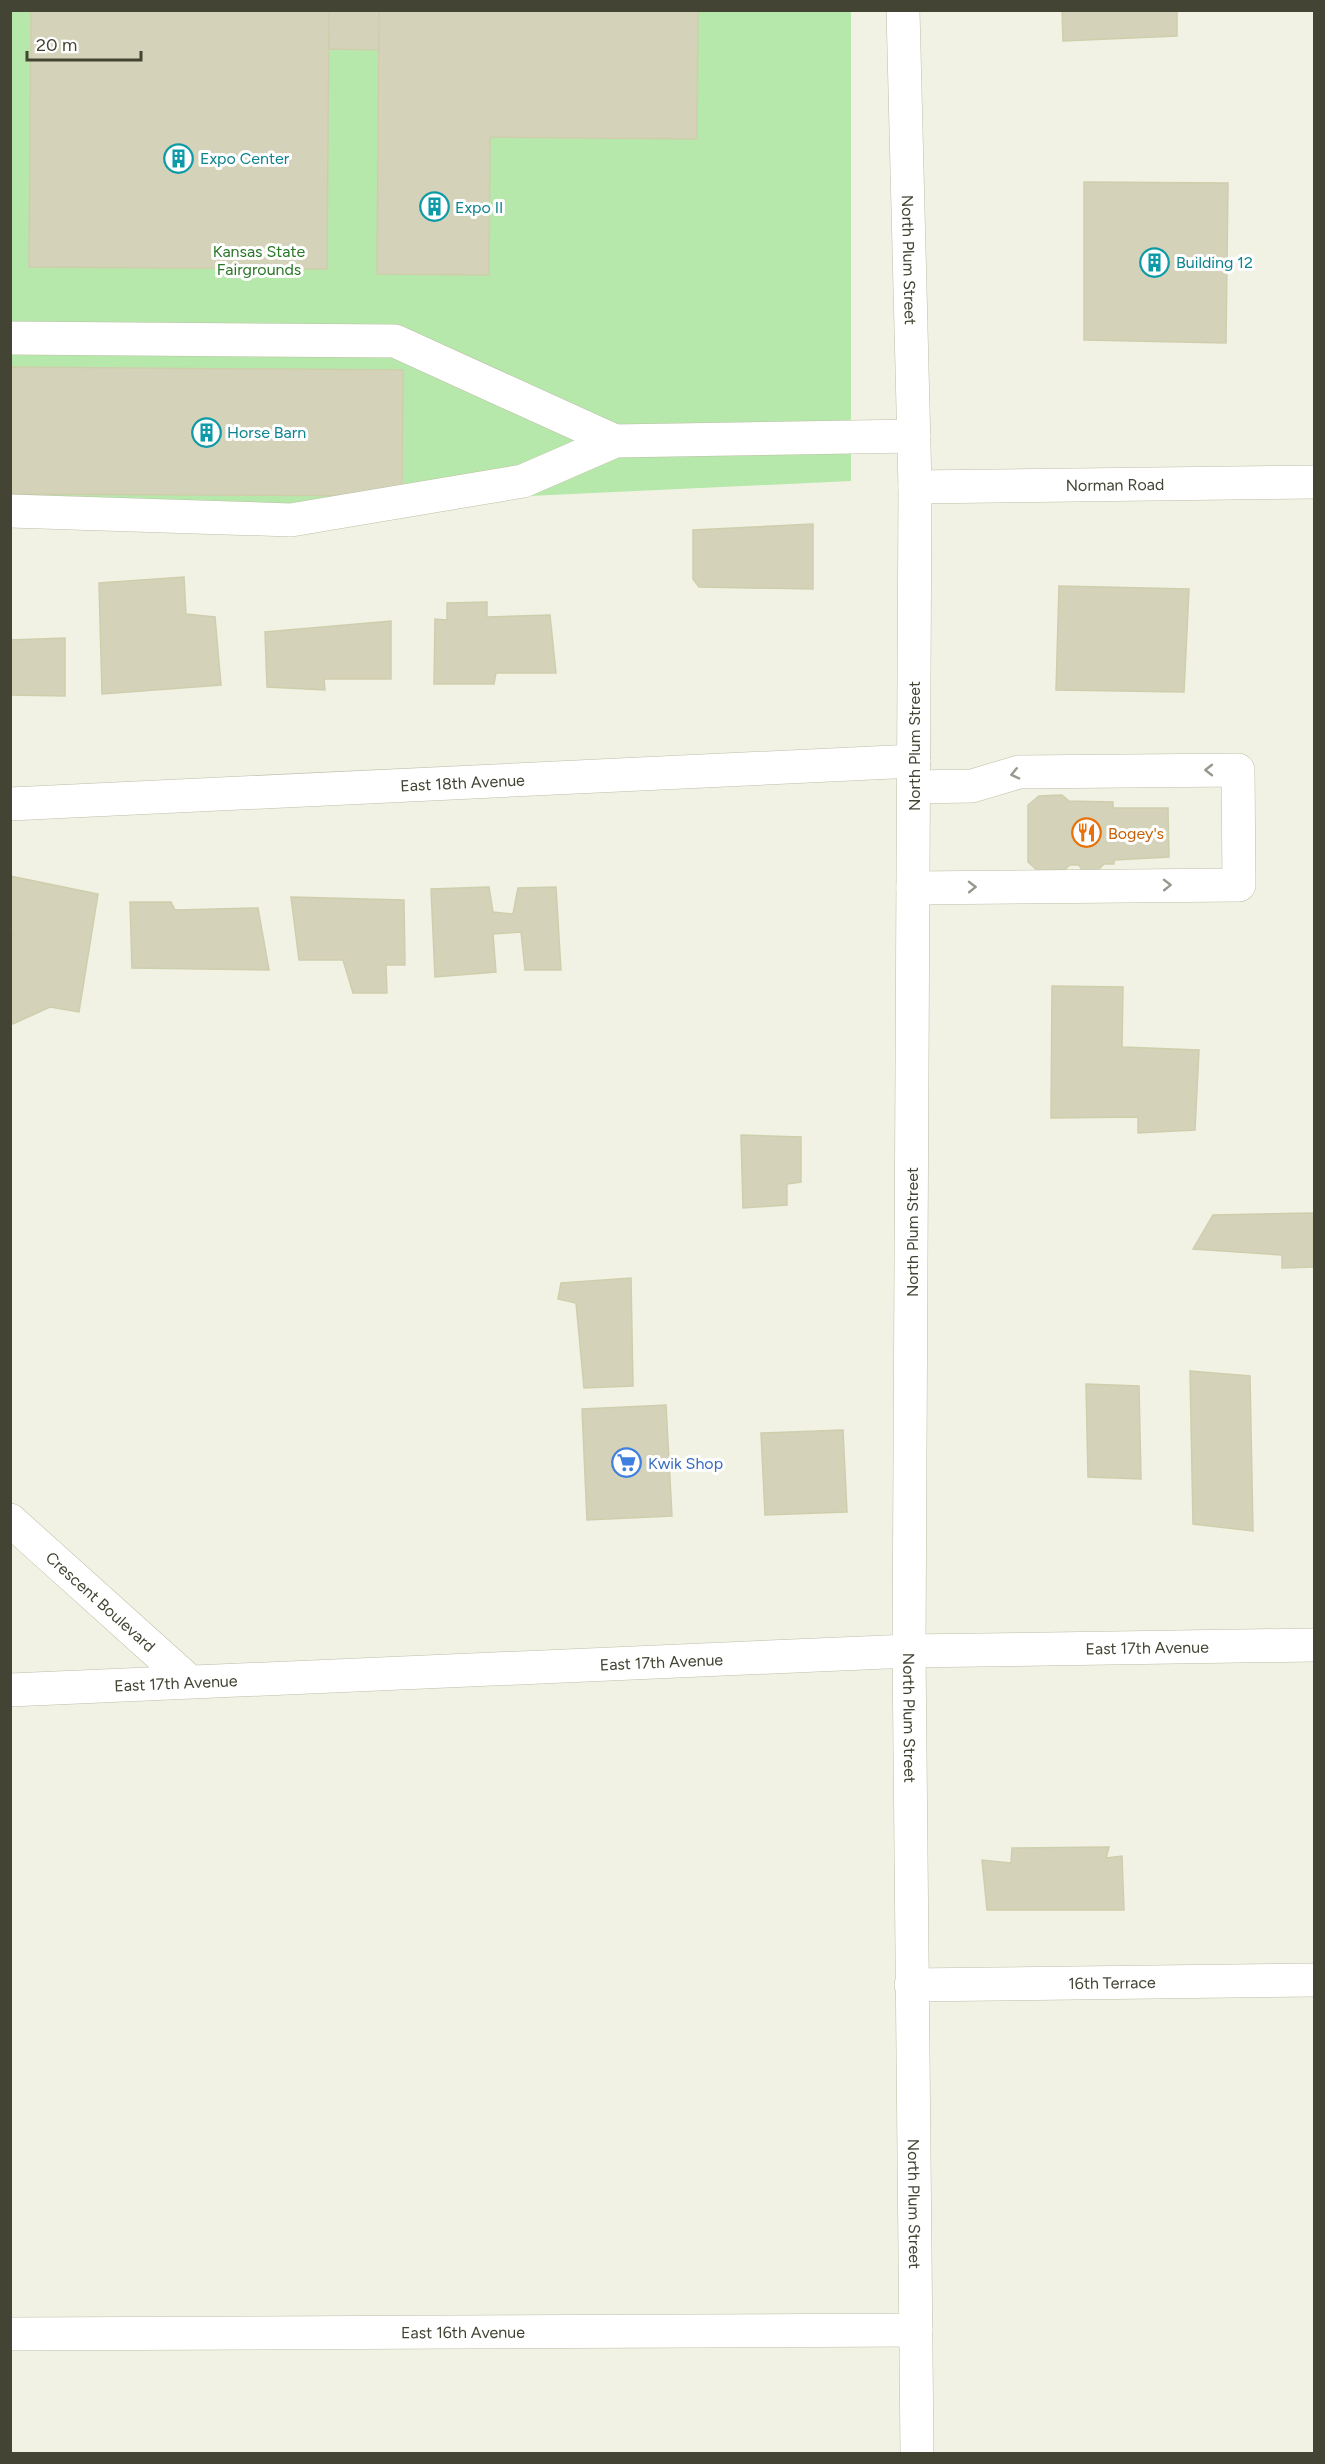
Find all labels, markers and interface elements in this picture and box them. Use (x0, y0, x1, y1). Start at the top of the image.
scale bar (27, 24, 141, 62)
text: 20 m (36, 34, 77, 56)
building icon: Expo Center (163, 142, 195, 174)
place label: Expo Center (200, 149, 290, 168)
building icon: Expo II (418, 191, 450, 223)
street label: North Plum Street (898, 195, 920, 325)
place label: Expo II (455, 198, 503, 217)
park label: Kansas State Fairgrounds (213, 242, 305, 279)
building icon: Building 12 (1139, 246, 1171, 278)
place label: Building 12 (1176, 253, 1253, 272)
building icon: Horse Barn (190, 416, 222, 448)
place label: Horse Barn (227, 423, 306, 442)
street label: Norman Road (1066, 475, 1164, 495)
street label: North Plum Street (905, 681, 924, 811)
one-way arrow (1205, 764, 1214, 776)
one-way arrow (1010, 767, 1020, 780)
street label: East 18th Avenue (400, 771, 525, 795)
restaurant icon: Bogey's (1071, 817, 1103, 849)
place label: Bogey's (1108, 824, 1164, 843)
one-way arrow (1162, 879, 1171, 891)
one-way arrow (967, 881, 976, 893)
street label: North Plum Street (903, 1167, 922, 1297)
supermarket icon: Kwik Shop (611, 1447, 643, 1479)
place label: Kwik Shop (648, 1454, 723, 1473)
street label: Crescent Boulevard (42, 1548, 159, 1656)
street label: East 17th Avenue (1085, 1638, 1209, 1658)
street label: East 17th Avenue (599, 1650, 724, 1674)
street label: North Plum Street (899, 1653, 919, 1783)
street label: East 17th Avenue (114, 1671, 238, 1695)
street label: 16th Terrace (1068, 1973, 1156, 1993)
street label: North Plum Street (904, 2139, 924, 2269)
street label: East 16th Avenue (401, 2323, 525, 2342)

